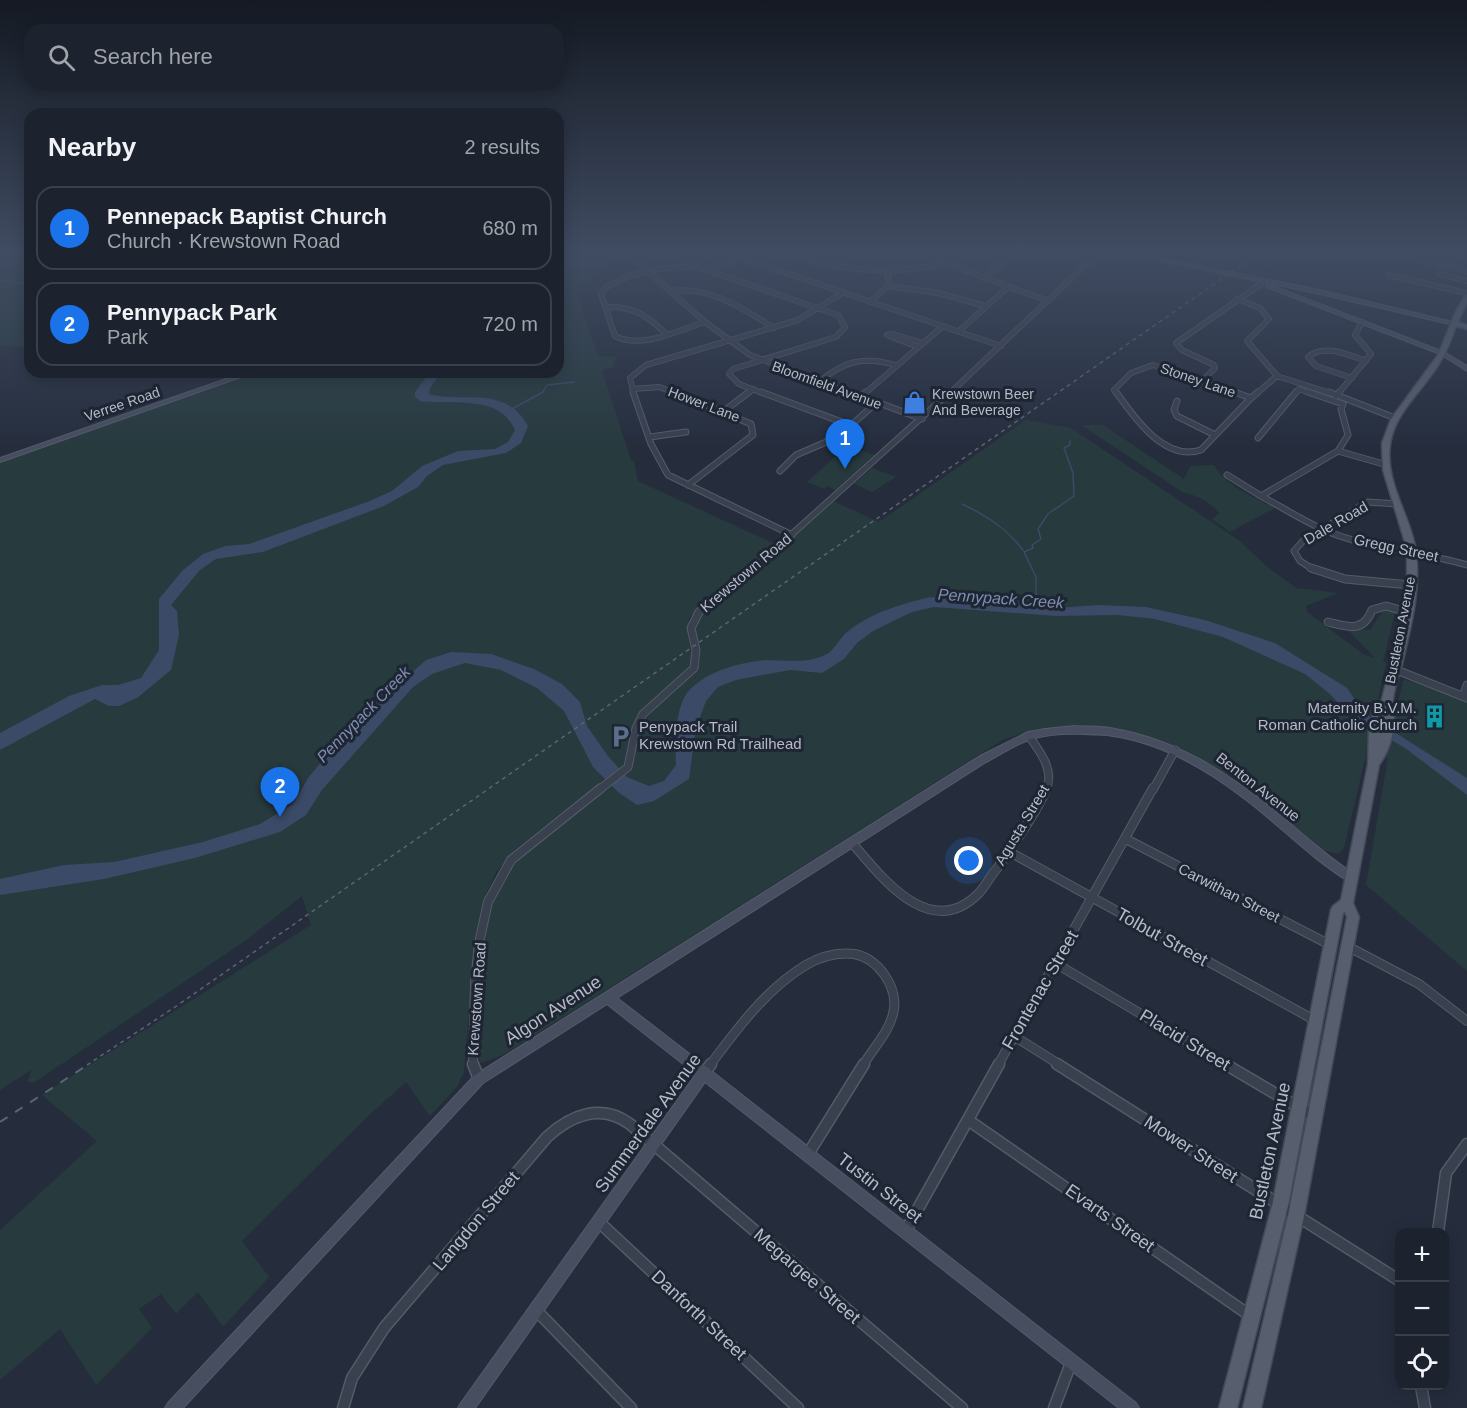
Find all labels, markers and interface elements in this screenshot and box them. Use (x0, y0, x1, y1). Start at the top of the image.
search box (24, 24, 564, 90)
icon: search (45, 41, 78, 74)
text: Search here (93, 44, 213, 69)
text: Nearby (48, 132, 136, 162)
text: 2 results (464, 136, 540, 158)
text: Pennepack Baptist Church (107, 204, 387, 229)
text: 1 (64, 217, 75, 239)
text: 680 m (482, 217, 538, 239)
text: Church · Krewstown Road (107, 230, 340, 252)
text: Pennypack Park (107, 300, 277, 325)
text: 2 (64, 313, 75, 335)
text: 720 m (482, 313, 538, 335)
text: Park (107, 326, 148, 348)
street label: Bloomfield Avenue (770, 358, 884, 412)
street label: Stoney Lane (1158, 360, 1238, 400)
street label: Hower Lane (666, 383, 742, 425)
street label: Verree Road (82, 384, 162, 424)
place label: Krewstown Beer And Beverage (932, 386, 1034, 418)
shop icon: Krewstown Beer And Beverage (901, 389, 927, 415)
pin: 1 (826, 420, 864, 469)
street label: Dale Road (1301, 497, 1371, 548)
street label: Krewstown Road (697, 530, 795, 616)
street label: Gregg Street (1352, 530, 1441, 565)
street label: Bustleton Avenue (1382, 575, 1418, 685)
water label: Pennypack Creek (937, 586, 1066, 611)
water label: Pennypack Creek (313, 662, 414, 766)
place label: Maternity B.V.M. Roman Catholic Church (1258, 699, 1417, 733)
building icon: Maternity B.V.M. Roman Catholic Church (1422, 704, 1448, 730)
place label: Penypack Trail Krewstown Rd Trailhead (639, 718, 802, 752)
parking icon: Penypack Trail Krewstown Rd Trailhead (608, 723, 634, 749)
street label: Benton Avenue (1213, 749, 1304, 825)
pin: 2 (260, 768, 300, 817)
street label: Agusta Street (991, 781, 1053, 868)
your location (954, 846, 983, 875)
street label: Carwithan Street (1176, 860, 1284, 926)
street label: Tolbut Street (1113, 904, 1211, 970)
street label: Frontenac Street (998, 927, 1082, 1053)
street label: Krewstown Road (464, 942, 489, 1056)
street label: Algon Avenue (501, 971, 605, 1049)
street label: Placid Street (1136, 1005, 1234, 1075)
street label: Summerdale Avenue (591, 1050, 705, 1196)
street label: Bustleton Avenue (1246, 1081, 1294, 1221)
street label: Mower Street (1141, 1111, 1241, 1187)
street label: Tustin Street (834, 1149, 926, 1227)
street label: Langdon Street (429, 1167, 523, 1275)
street label: Evarts Street (1062, 1180, 1158, 1256)
street label: Megargee Street (750, 1224, 864, 1328)
map controls (1395, 1228, 1449, 1390)
button: + (1395, 1228, 1449, 1282)
street label: Danforth Street (648, 1266, 750, 1364)
button: − (1395, 1282, 1449, 1336)
button: locate (1395, 1336, 1449, 1390)

